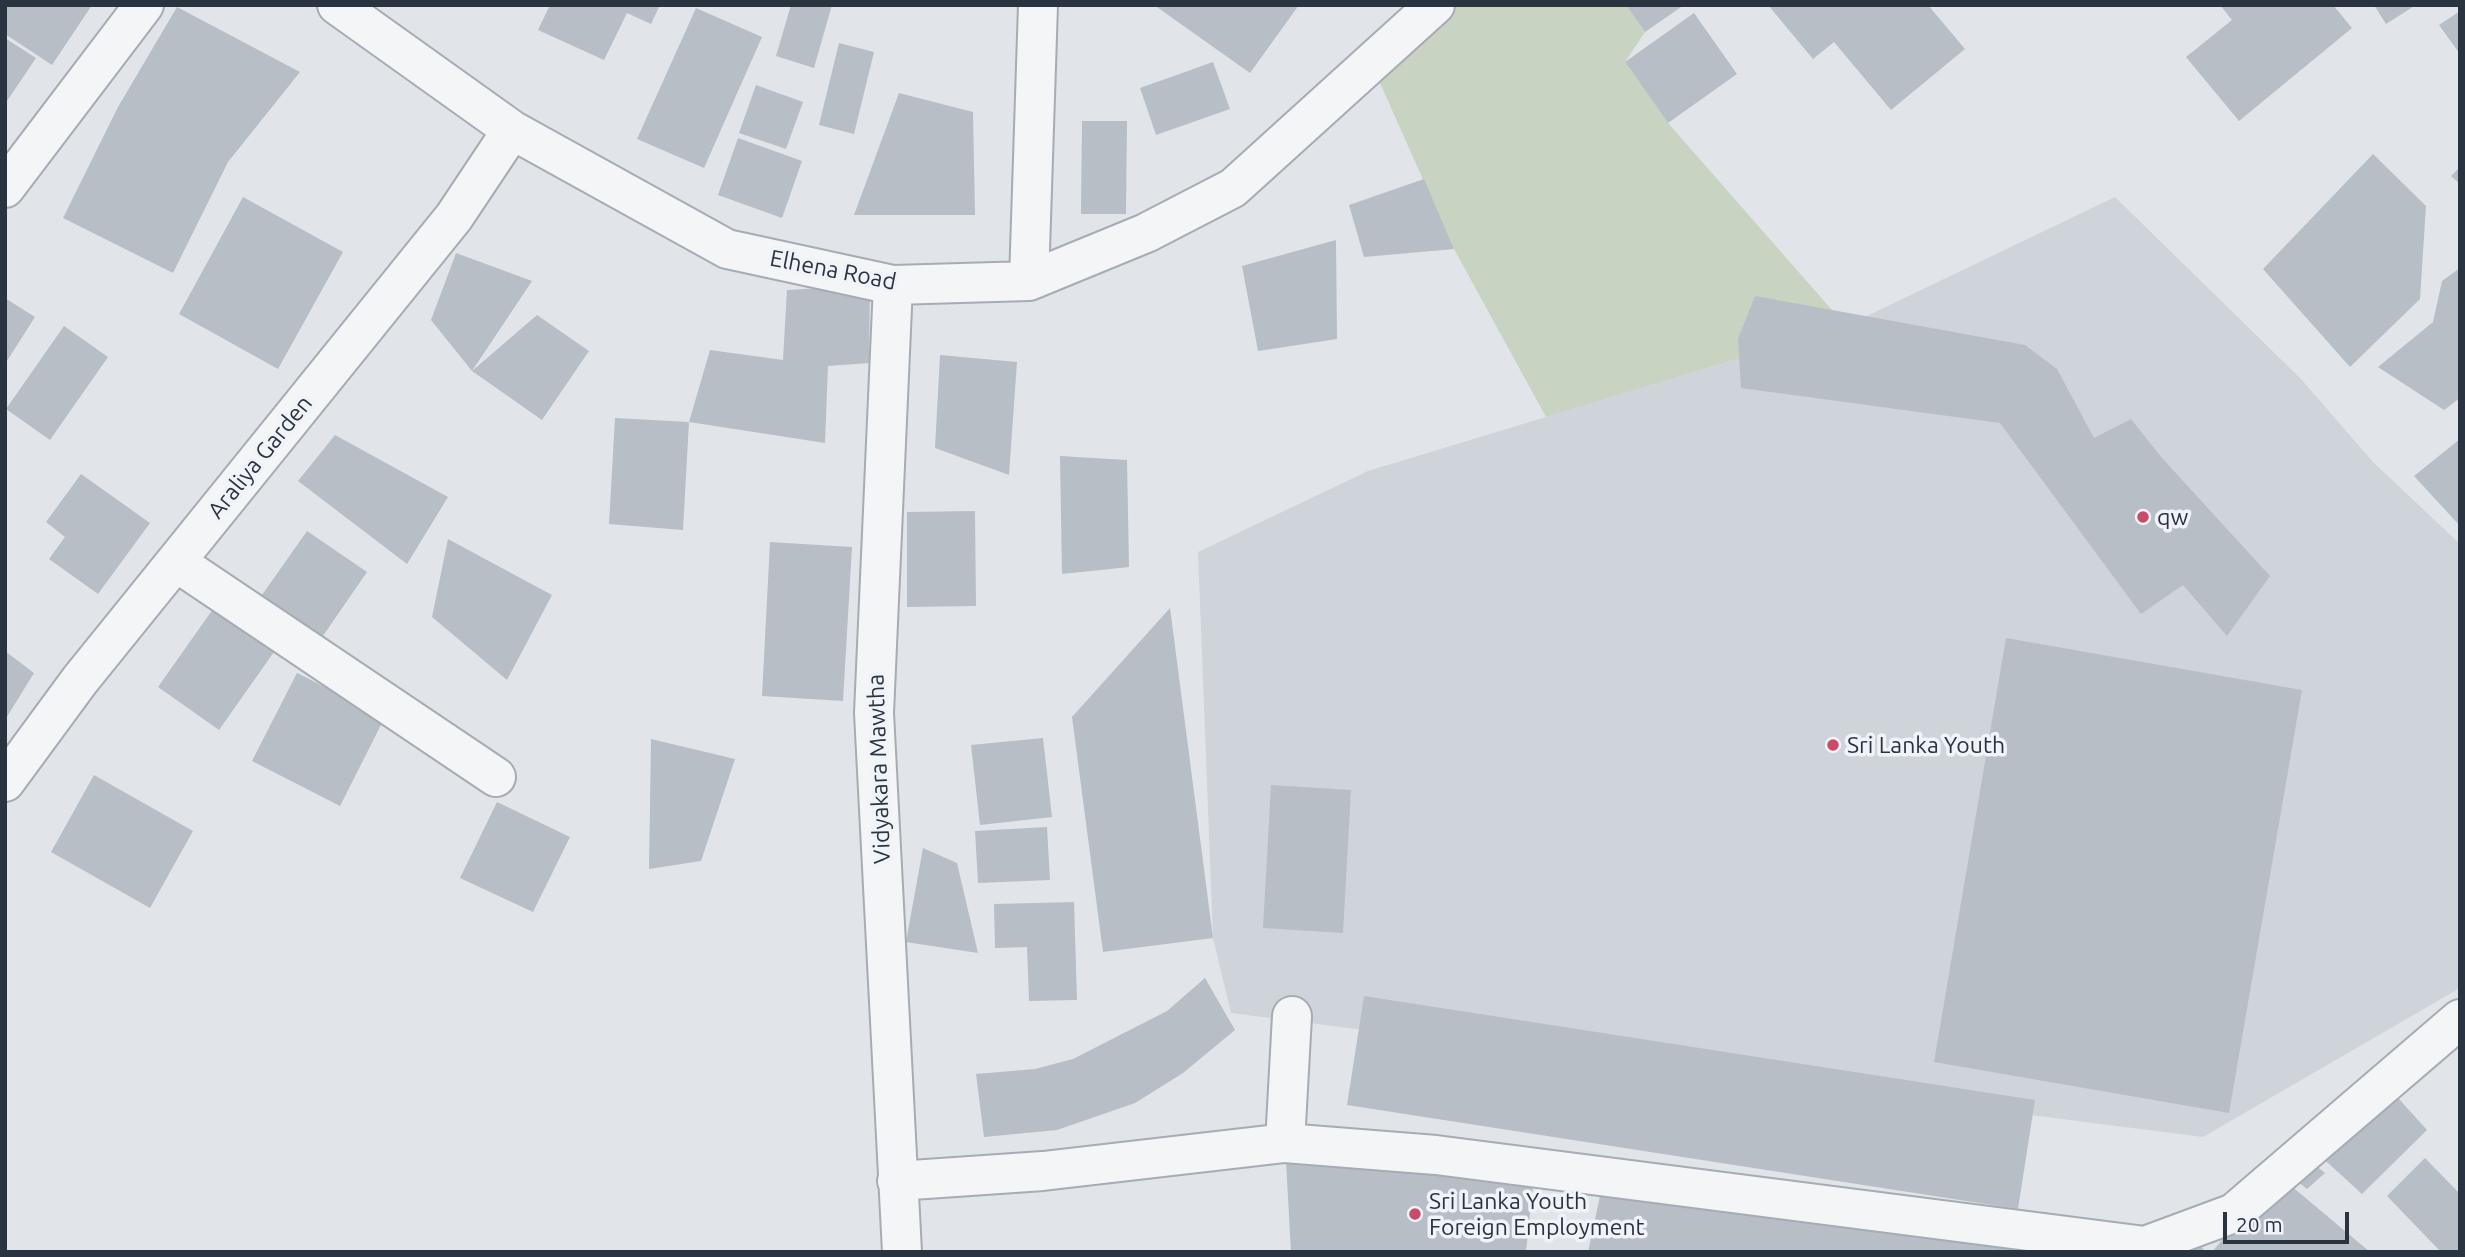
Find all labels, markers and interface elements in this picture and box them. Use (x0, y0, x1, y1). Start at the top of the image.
street label: Elhena Road (768, 244, 898, 296)
street label: Araliya Garden (202, 390, 318, 524)
place label: qw (2157, 503, 2188, 531)
marker: qw (2135, 509, 2151, 525)
street label: Vidyakara Mawtha (862, 674, 896, 864)
place label: Sri Lanka Youth (1847, 731, 2005, 759)
marker: Sri Lanka Youth (1825, 737, 1841, 753)
place label: Sri Lanka Youth Foreign Employment (1429, 1187, 1645, 1241)
scale bar (2227, 1198, 2353, 1242)
marker: Sri Lanka Youth Foreign Employment (1407, 1206, 1423, 1222)
text: 20 m (2236, 1212, 2283, 1236)

